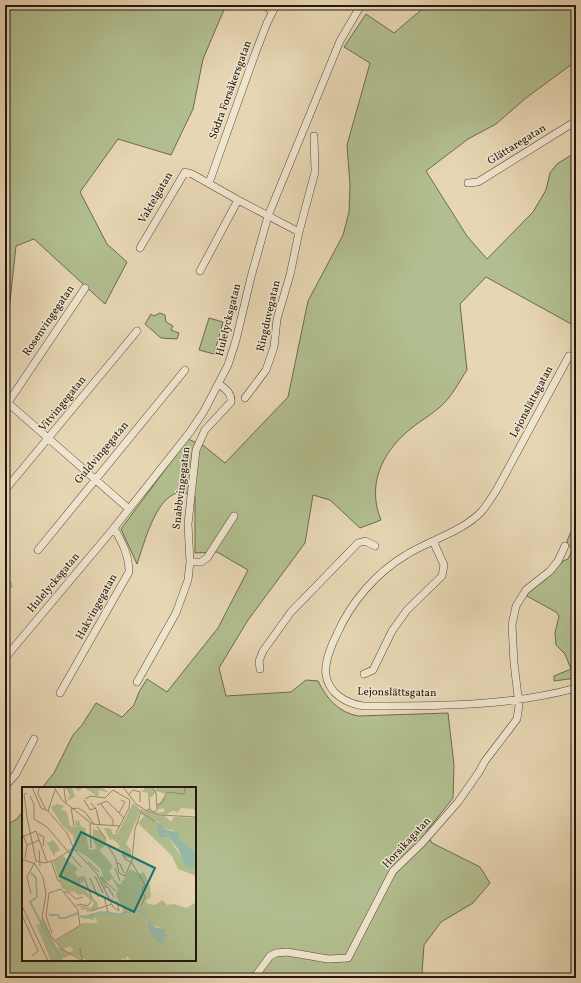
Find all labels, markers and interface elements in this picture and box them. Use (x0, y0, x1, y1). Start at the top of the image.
street label: Södra Forsåkersgatan (206, 38, 256, 141)
street label: Glättaregatan (485, 121, 549, 169)
street label: Vaktelgatan (135, 169, 177, 226)
street label: Ringduvegatan (253, 278, 285, 353)
street label: Rosenvingegatan (20, 282, 79, 359)
street label: Hulelycksgatan (213, 282, 245, 358)
street label: Lejonslättsgatan (507, 363, 557, 441)
street label: Vitvingegatan (36, 373, 90, 435)
street label: Guldvingegatan (71, 418, 133, 487)
street label: Snabbvingegatan (169, 445, 195, 530)
street label: Hulelycksgatan (24, 549, 84, 616)
street label: Hakvingegatan (73, 571, 121, 643)
street label: Lejonslättsgatan (357, 685, 437, 701)
inset map (22, 787, 196, 961)
street label: Horsikagatan (379, 814, 435, 872)

